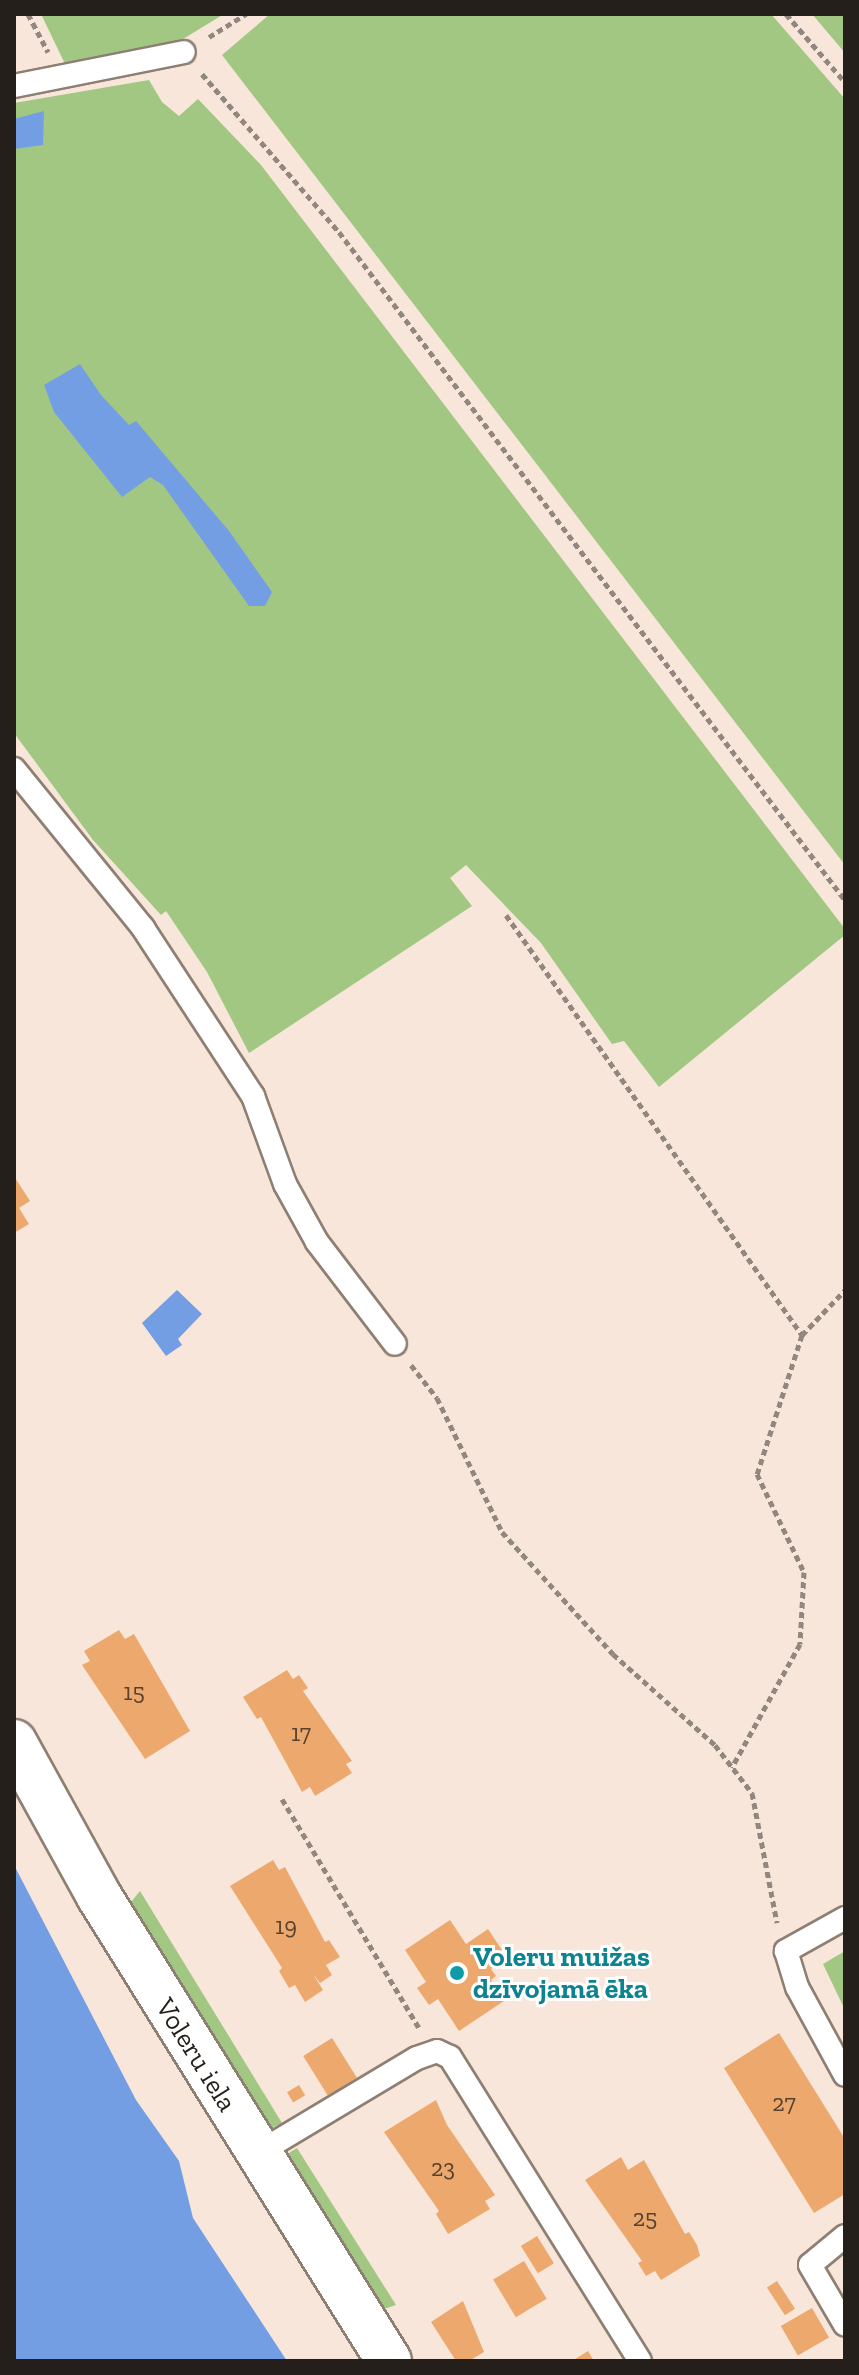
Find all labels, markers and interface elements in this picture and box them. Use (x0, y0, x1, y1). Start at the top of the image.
house number: 15 (123, 1678, 145, 1706)
house number: 17 (291, 1719, 311, 1747)
house number: 19 (275, 1912, 297, 1940)
place label: Voleru muižas dzīvojamā ēka (473, 1940, 650, 2006)
marker: Voleru muižas dzīvojamā ēka (448, 1964, 466, 1982)
street label: Voleru iela (148, 1992, 244, 2118)
house number: 27 (772, 2089, 796, 2117)
house number: 23 (431, 2154, 455, 2182)
house number: 25 (633, 2204, 657, 2232)

